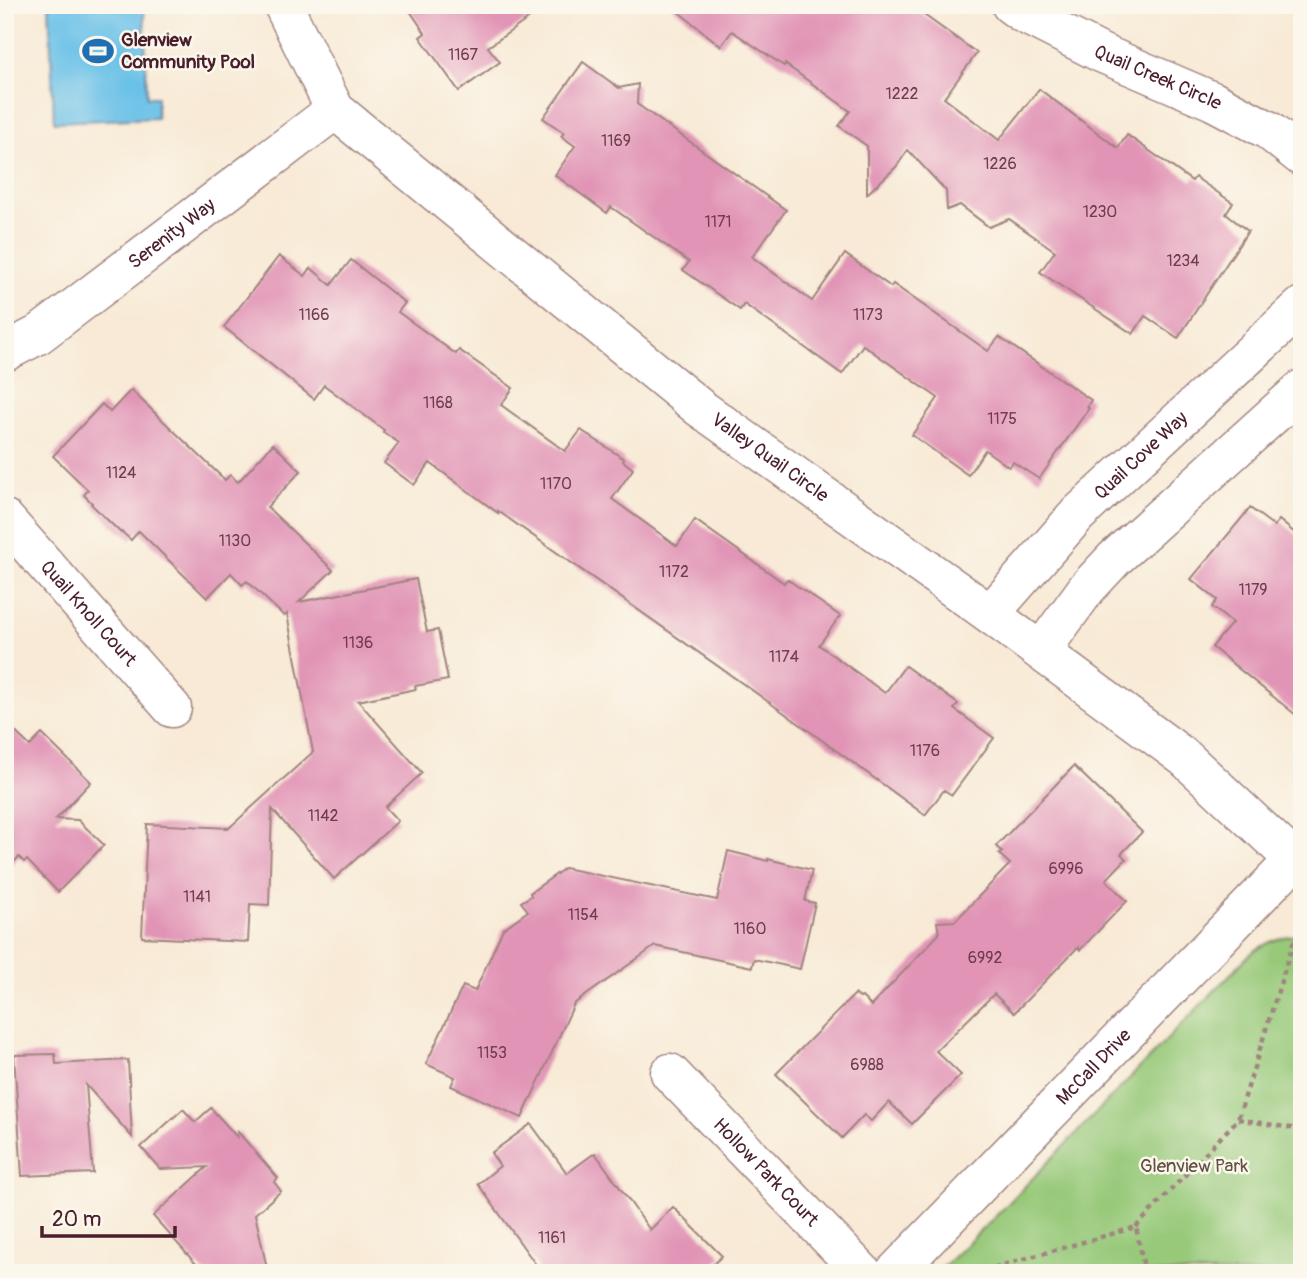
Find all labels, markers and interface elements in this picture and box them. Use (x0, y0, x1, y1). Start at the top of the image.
place label: Glenview Community Pool (121, 28, 255, 74)
sports icon: Glenview Community Pool (81, 34, 115, 68)
street label: Quail Creek Circle (1090, 39, 1226, 116)
house number: 1167 (448, 45, 479, 65)
house number: 1222 (885, 84, 919, 104)
house number: 1169 (601, 131, 631, 151)
house number: 1226 (983, 154, 1017, 174)
street label: Serenity Way (123, 193, 220, 274)
house number: 1230 (1083, 202, 1117, 222)
house number: 1171 (704, 212, 732, 232)
house number: 1234 (1167, 251, 1199, 271)
house number: 1166 (298, 305, 330, 325)
house number: 1173 (853, 305, 883, 325)
house number: 1168 (423, 393, 453, 413)
street label: Quail Cove Way (1089, 406, 1193, 505)
street label: Valley Quail Circle (706, 408, 834, 508)
house number: 1175 (987, 409, 1017, 429)
house number: 1124 (106, 463, 136, 483)
house number: 1170 (540, 474, 572, 494)
house number: 1130 (219, 531, 251, 551)
street label: Quail Knoll Court (35, 555, 142, 672)
house number: 1172 (659, 562, 689, 582)
house number: 1179 (1238, 580, 1268, 600)
house number: 1136 (343, 633, 373, 653)
house number: 1174 (769, 647, 799, 667)
house number: 1176 (910, 741, 940, 761)
house number: 1142 (308, 806, 338, 826)
house number: 6996 (1048, 859, 1084, 879)
house number: 1141 (183, 887, 211, 907)
house number: 1154 (568, 905, 598, 925)
house number: 1160 (734, 919, 766, 939)
house number: 6992 (968, 948, 1002, 968)
street label: McCall Drive (1051, 1023, 1137, 1110)
house number: 1153 (477, 1043, 507, 1063)
house number: 6988 (850, 1055, 884, 1075)
street label: Hollow Park Court (708, 1113, 824, 1232)
park label: Glenview Park (1140, 1154, 1248, 1178)
scale bar (42, 1194, 175, 1238)
text: 20 m (52, 1206, 101, 1233)
house number: 1161 (538, 1228, 566, 1248)

